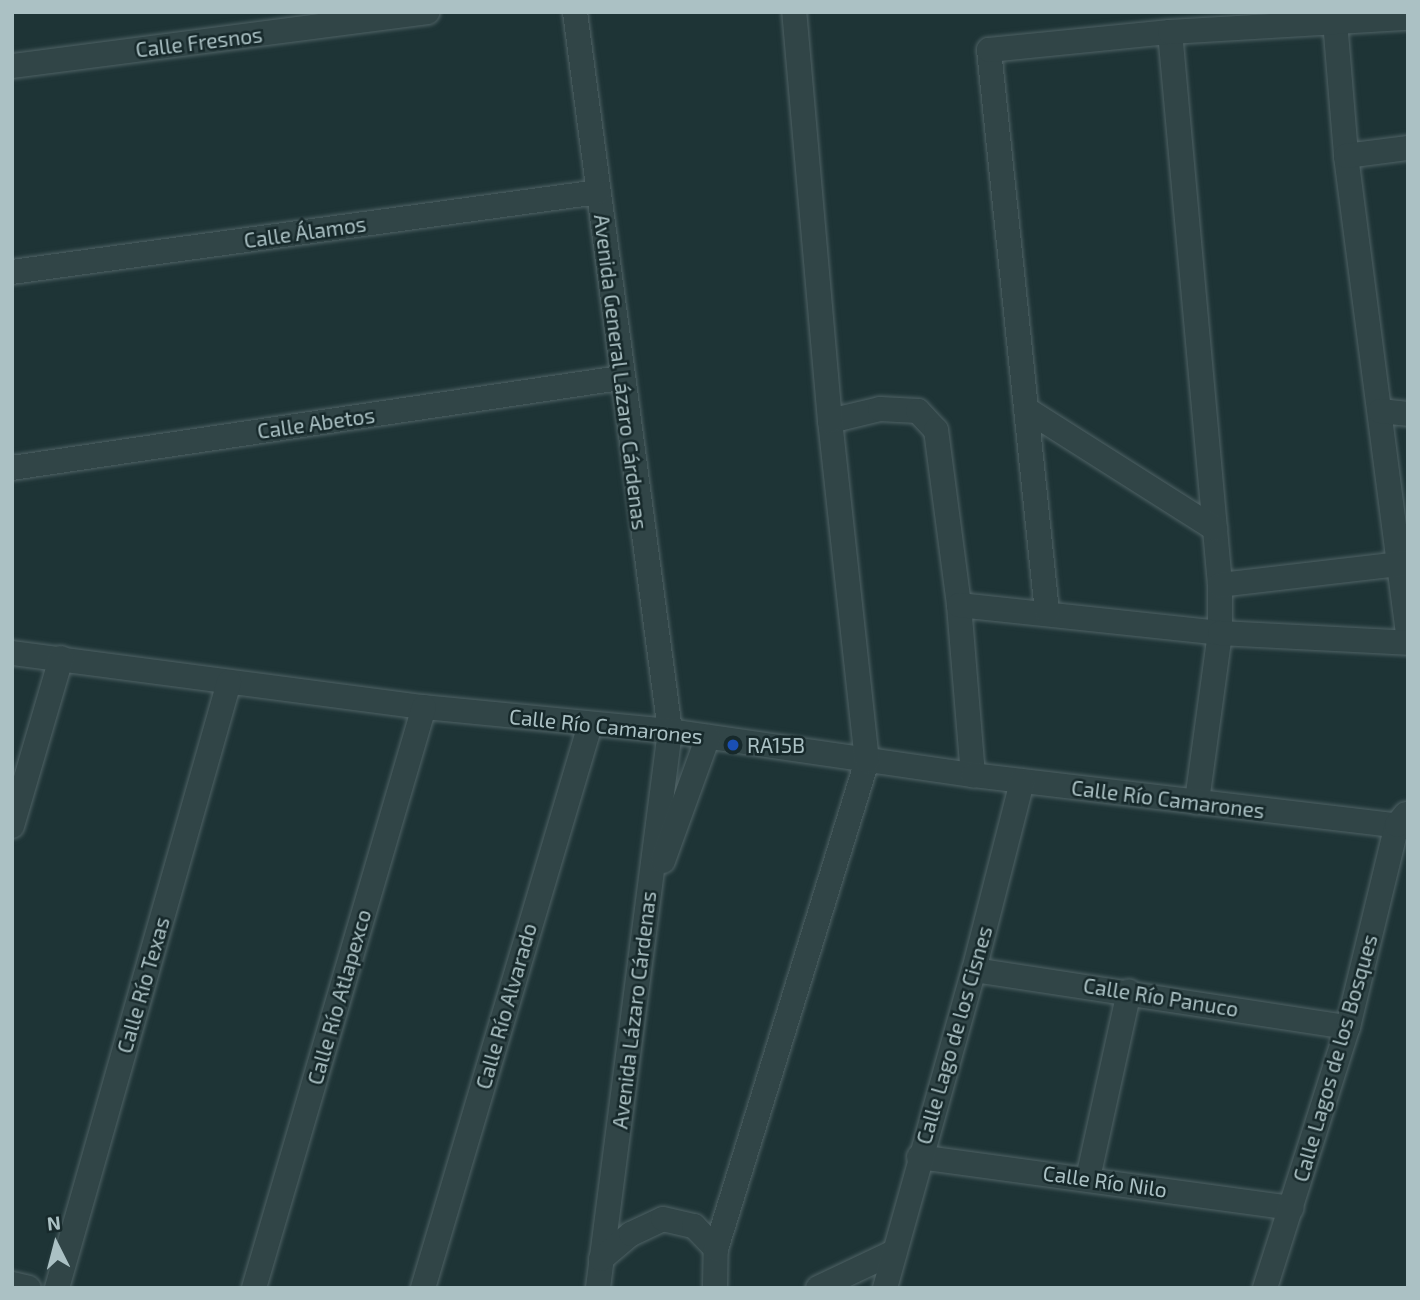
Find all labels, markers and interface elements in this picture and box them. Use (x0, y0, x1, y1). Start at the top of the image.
street label: Calle Fresnos (134, 22, 264, 62)
street label: Calle Álamos (242, 211, 368, 253)
street label: Avenida General Lázaro Cárdenas (589, 213, 653, 531)
street label: Calle Abetos (255, 402, 377, 444)
street label: Calle Río Camarones (508, 703, 704, 749)
place label: RA15B (747, 732, 805, 758)
marker: RA15B (725, 737, 741, 753)
street label: Calle Río Camarones (1070, 775, 1266, 823)
street label: Avenida Lázaro Cárdenas (607, 890, 661, 1130)
street label: Calle Río Atlapexco (302, 906, 376, 1088)
street label: Calle Río Texas (111, 914, 175, 1056)
street label: Calle Río Alvarado (470, 920, 542, 1092)
street label: Calle Lago de los Cisnes (911, 923, 997, 1147)
street label: Calle Lagos de los Bosques (1288, 931, 1382, 1185)
street label: Calle Río Panuco (1082, 972, 1240, 1022)
street label: Calle Río Nilo (1041, 1160, 1169, 1202)
north arrow (21, 1209, 91, 1279)
text: N (46, 1210, 62, 1235)

